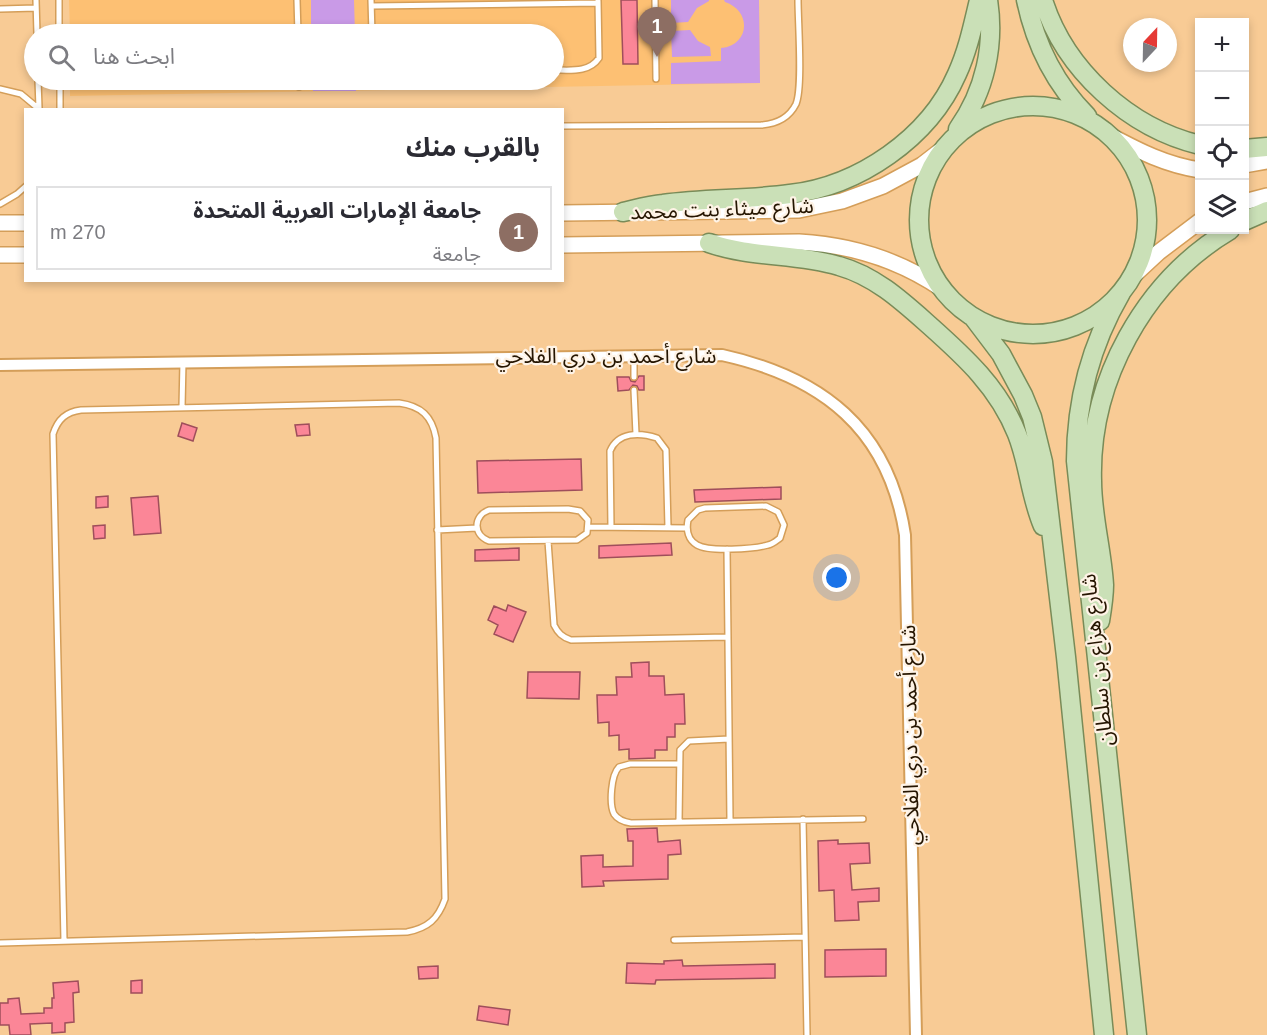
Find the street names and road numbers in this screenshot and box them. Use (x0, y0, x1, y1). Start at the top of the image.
street label: شارع ميثاء بنت محمد (630, 194, 814, 227)
street label: شارع أحمد بن دري الفلاحي (496, 343, 716, 372)
street label: شارع هزاع بن سلطان (1076, 572, 1121, 747)
street label: شارع أحمد بن دري الفلاحي (895, 624, 928, 846)

